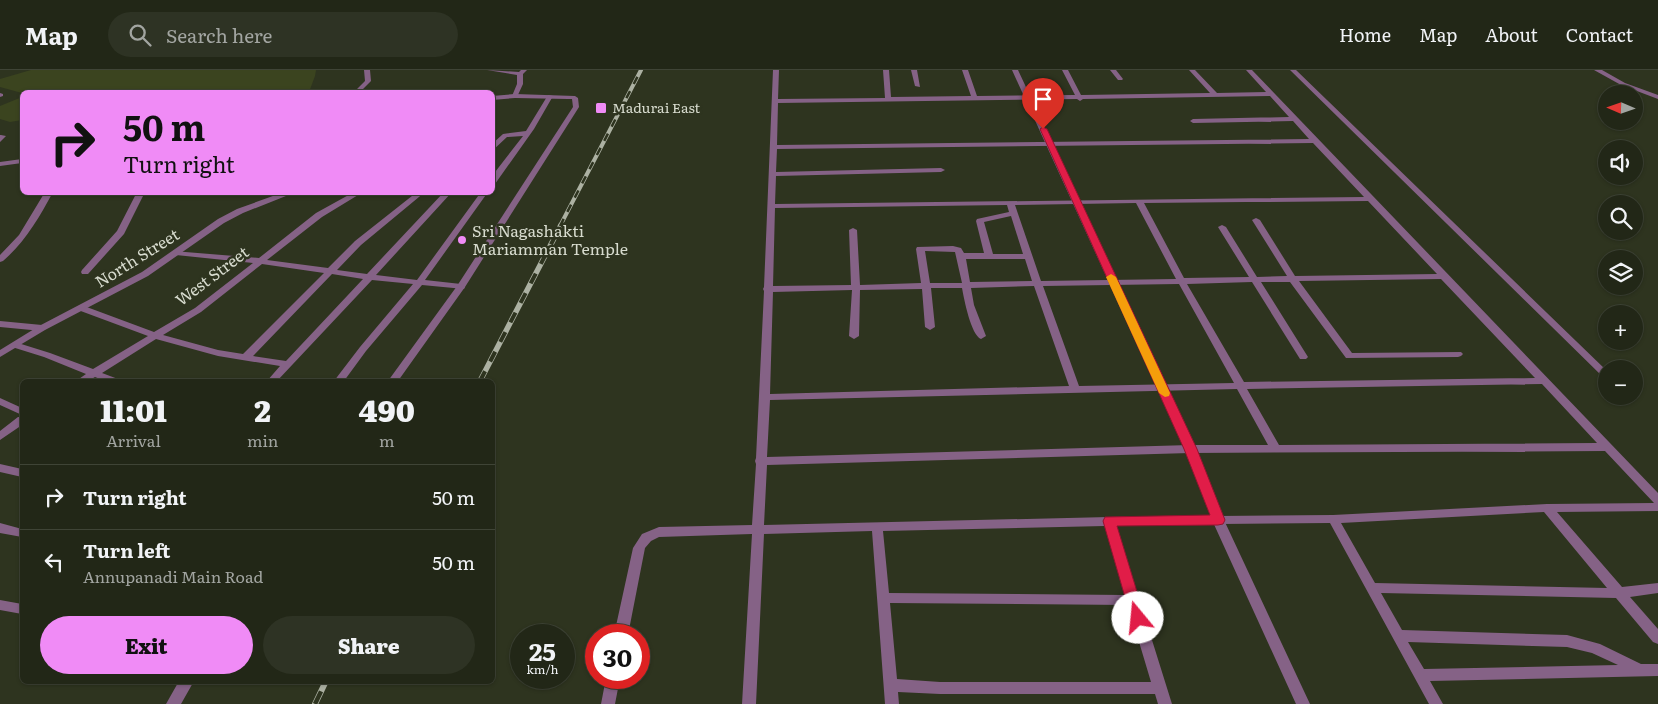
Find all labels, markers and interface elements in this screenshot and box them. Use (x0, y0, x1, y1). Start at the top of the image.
search box (108, 12, 458, 57)
text: Map (25, 17, 78, 52)
icon: search (126, 21, 154, 49)
text: Search here (166, 21, 272, 49)
text: Home (1339, 21, 1391, 48)
text: Map (1419, 21, 1457, 48)
text: About (1485, 21, 1538, 48)
text: Contact (1566, 21, 1633, 48)
pin (1022, 78, 1064, 129)
icon: arrive (1029, 85, 1057, 113)
north arrow (1598, 85, 1642, 130)
map controls (1598, 85, 1643, 405)
place label: Madurai East (612, 97, 701, 117)
text: 50 m (123, 100, 206, 152)
marker: Madurai East (594, 101, 608, 115)
icon: right (40, 110, 105, 175)
button: sound (1598, 140, 1643, 185)
text: Turn right (123, 147, 235, 180)
button: search (1598, 195, 1643, 240)
place label: Sri Nagashakti Mariamman Temple (472, 218, 628, 260)
street label: North Street (90, 221, 184, 293)
marker: Sri Nagashakti Mariamman Temple (456, 234, 468, 246)
street label: West Street (170, 239, 254, 311)
button: layers (1598, 250, 1643, 295)
button: + (1598, 305, 1643, 350)
button: − (1598, 360, 1643, 405)
text: 11:01 (100, 387, 167, 431)
text: 2 (254, 387, 271, 431)
text: 490 (359, 387, 415, 431)
text: Arrival (106, 428, 161, 452)
text: min (247, 428, 278, 452)
text: m (379, 428, 394, 452)
icon: right (40, 483, 68, 511)
text: Turn right (83, 483, 187, 511)
text: 50 m (432, 483, 475, 511)
text: Turn left (83, 536, 170, 564)
icon: left (40, 548, 68, 576)
text: 50 m (432, 548, 475, 576)
text: Annupanadi Main Road (83, 564, 263, 588)
position arrow (1111, 591, 1163, 643)
button: Exit (40, 616, 253, 674)
button: Share (263, 616, 475, 674)
speed limit sign: 30 (585, 624, 650, 689)
text: 25 (529, 632, 556, 669)
text: km/h (527, 660, 558, 678)

